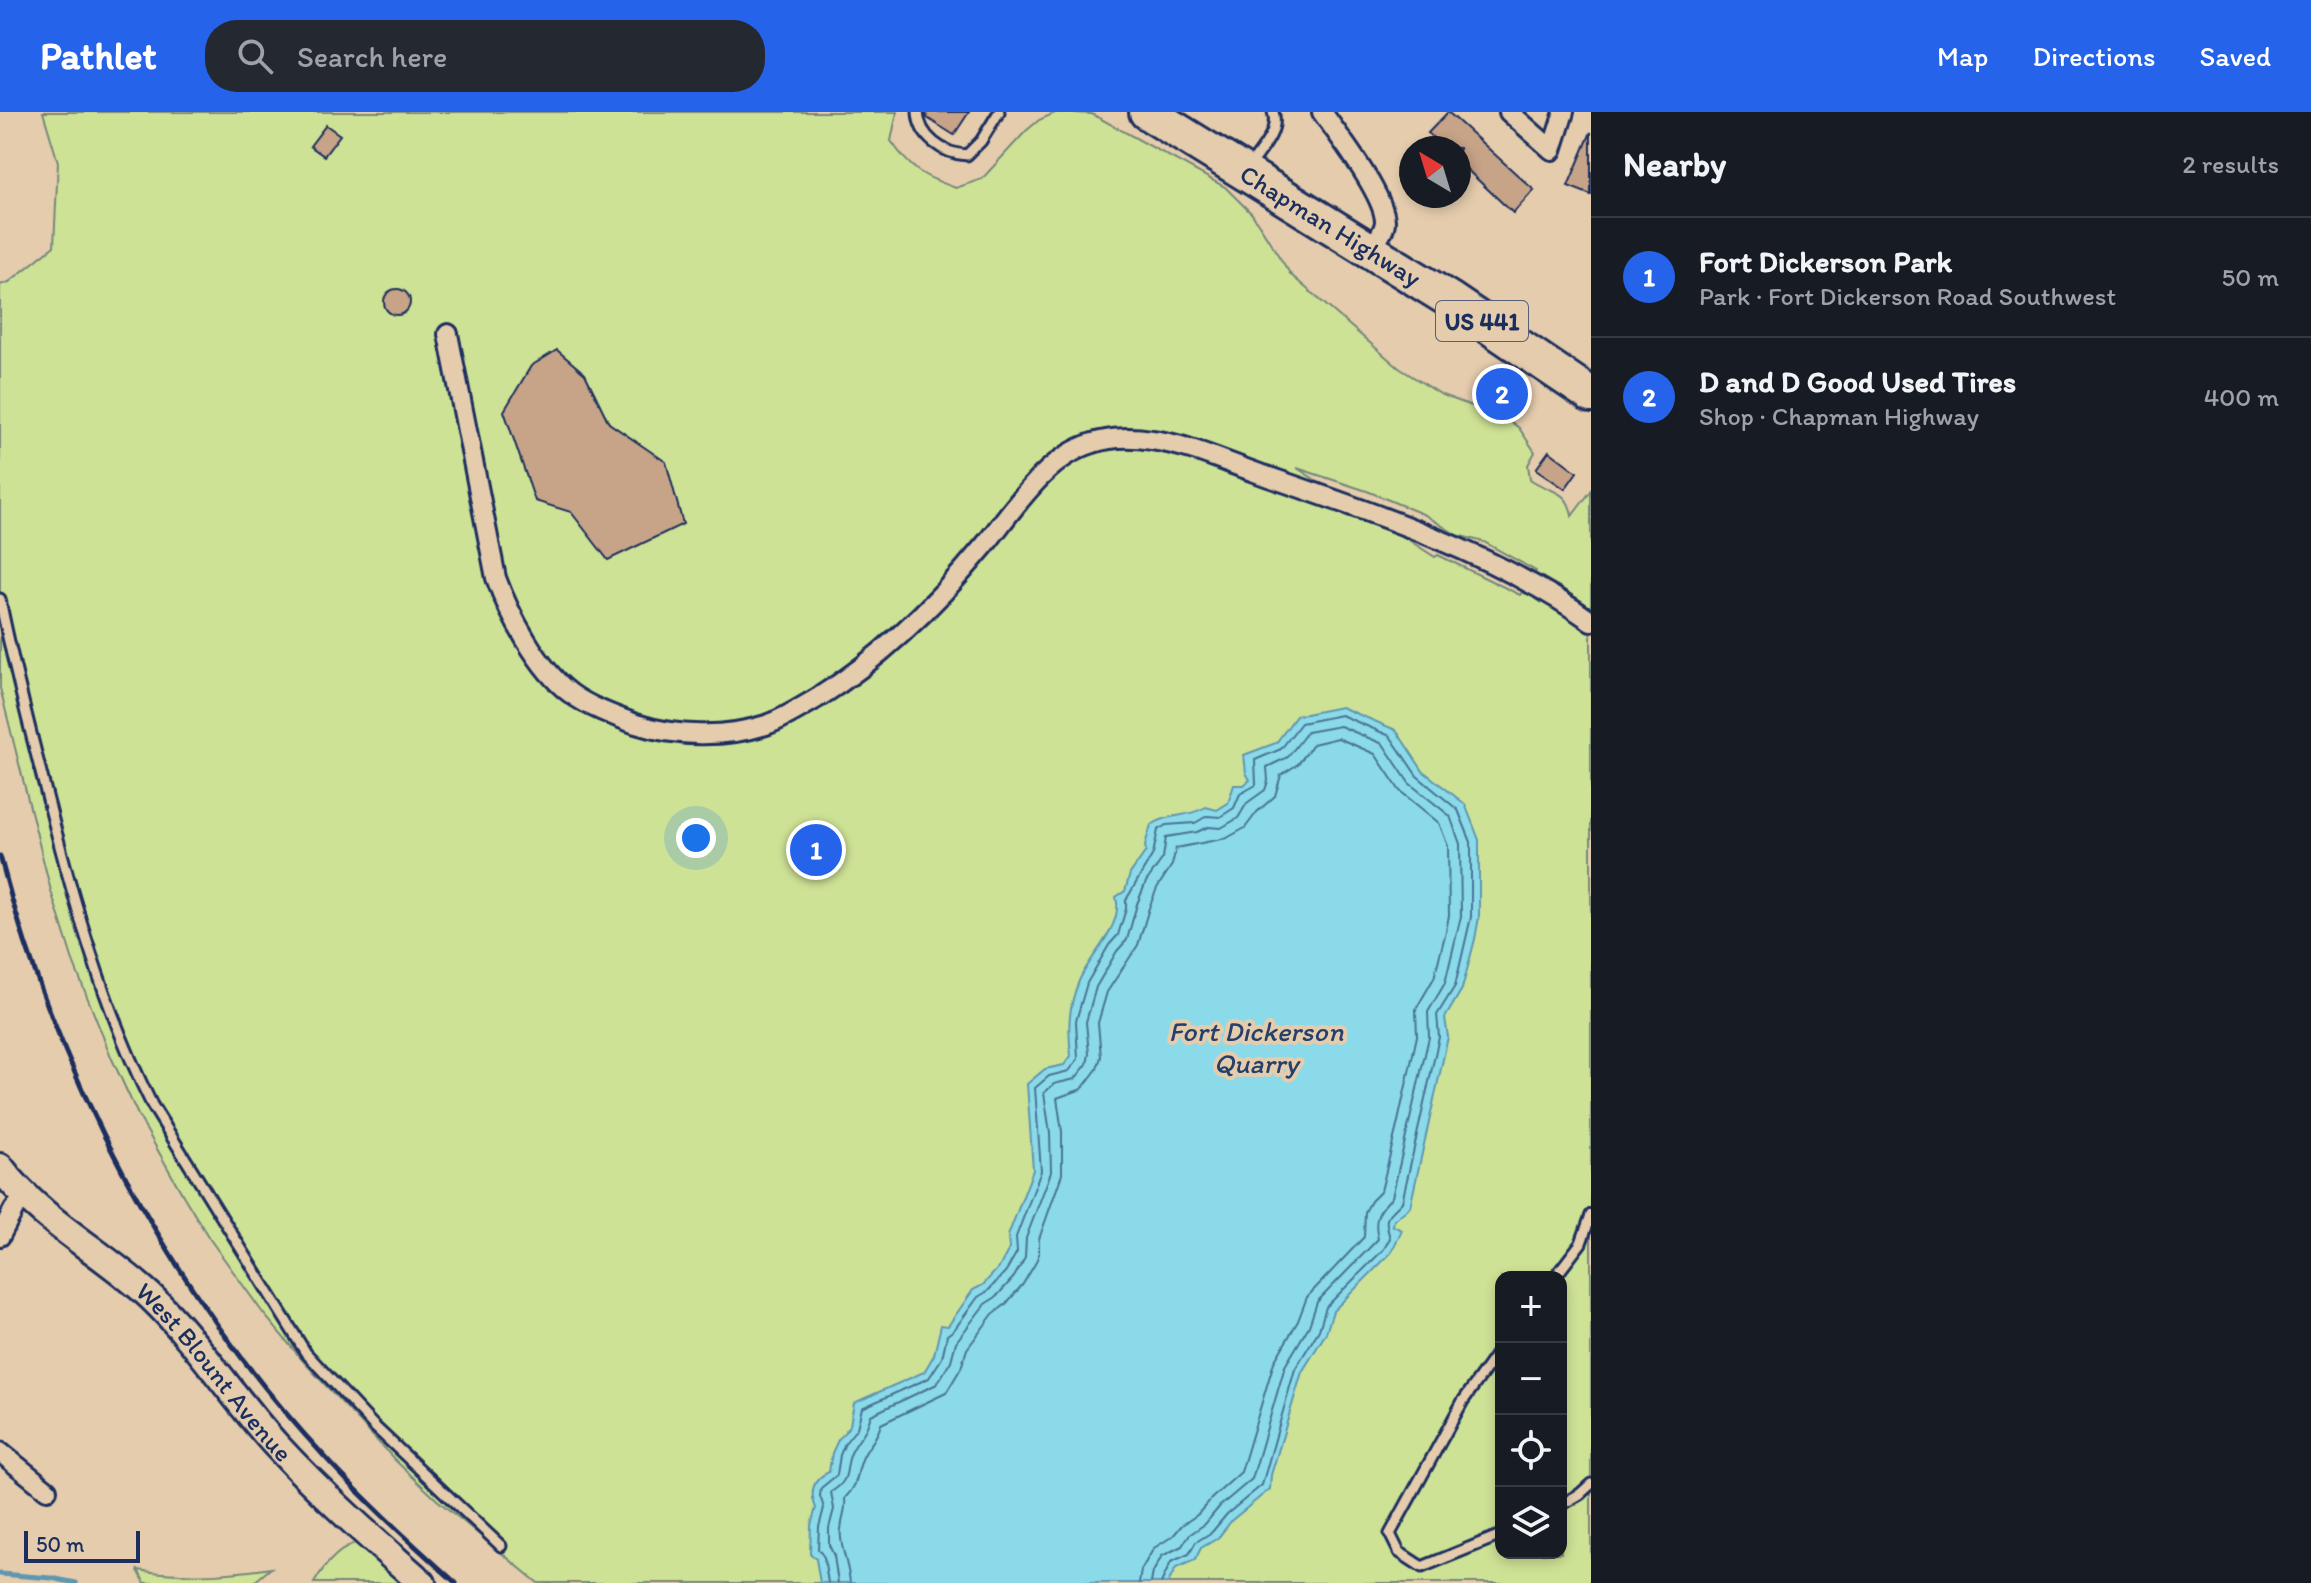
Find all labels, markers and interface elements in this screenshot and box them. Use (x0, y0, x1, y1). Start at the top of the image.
search box (205, 20, 765, 92)
text: Pathlet (40, 33, 157, 79)
icon: search (233, 34, 277, 78)
text: Search here (297, 38, 447, 75)
text: Map (1937, 39, 1988, 73)
text: Directions (2032, 39, 2156, 73)
text: Saved (2200, 39, 2271, 73)
north arrow (1399, 136, 1471, 208)
text: Nearby (1623, 144, 1726, 185)
text: 2 results (2182, 148, 2279, 180)
street label: Chapman Highway (1234, 158, 1427, 294)
text: Fort Dickerson Park (1699, 243, 1952, 280)
text: 1 (1643, 261, 1655, 293)
text: 50 m (2222, 261, 2279, 293)
text: Park · Fort Dickerson Road Southwest (1699, 280, 2116, 312)
road number: US 441 (1436, 301, 1528, 341)
text: D and D Good Used Tires (1699, 363, 2016, 400)
pin: 2 (1476, 364, 1528, 424)
text: 2 (1642, 381, 1656, 413)
text: 400 m (2204, 381, 2279, 413)
text: Shop · Chapman Highway (1699, 400, 1979, 432)
your location (676, 818, 716, 858)
pin: 1 (790, 820, 842, 880)
water label: Fort Dickerson Quarry (1168, 1014, 1344, 1080)
map controls (1495, 1271, 1567, 1559)
button: + (1495, 1271, 1567, 1343)
street label: West Blount Avenue (130, 1275, 299, 1468)
button: − (1495, 1343, 1567, 1415)
button: locate (1495, 1415, 1567, 1487)
button: layers (1495, 1487, 1567, 1559)
scale bar (24, 1527, 140, 1563)
text: 50 m (36, 1531, 85, 1558)

